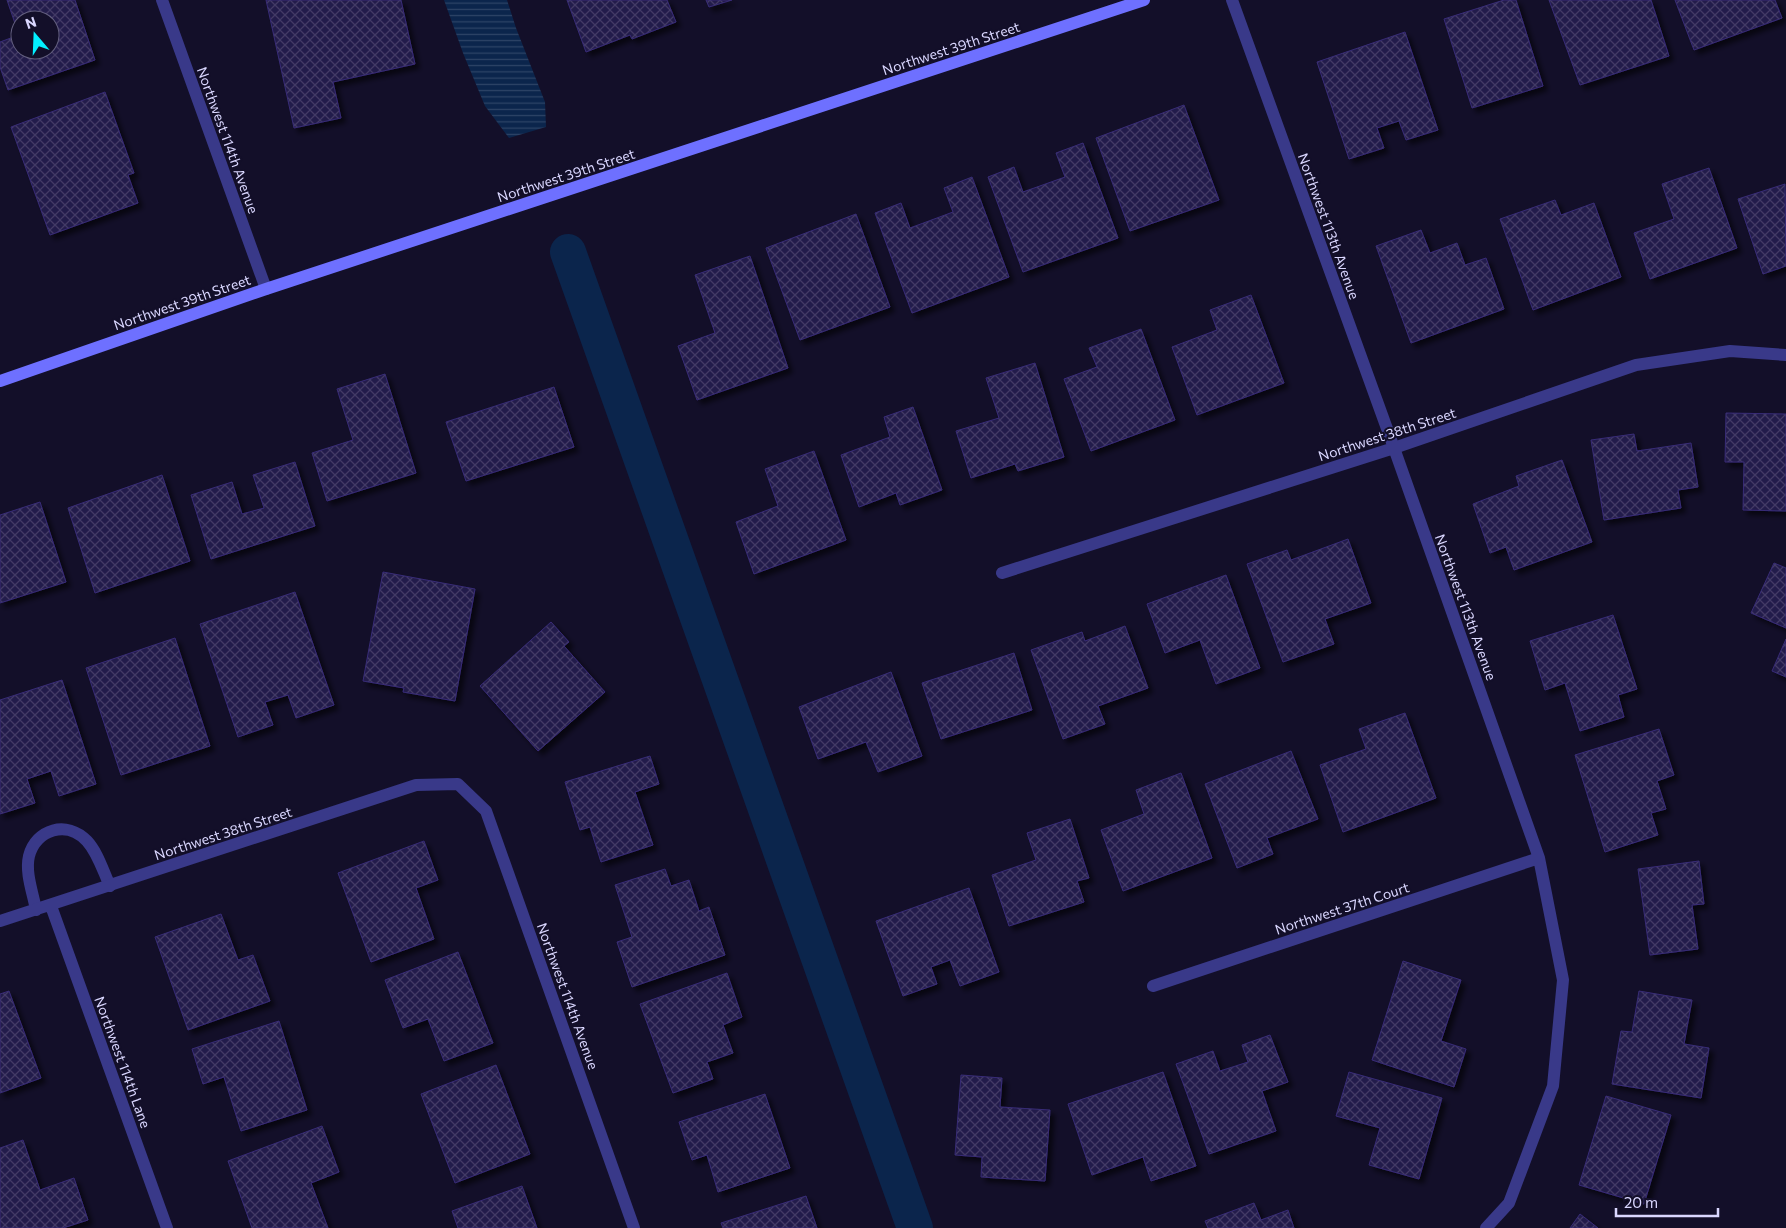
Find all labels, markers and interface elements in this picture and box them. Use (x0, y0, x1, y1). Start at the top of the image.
north arrow (10, 10, 60, 60)
text: N (23, 12, 38, 32)
street label: Northwest 39th Street (880, 18, 1022, 78)
street label: Northwest 114th Avenue (194, 64, 262, 216)
street label: Northwest 39th Street (495, 145, 637, 205)
street label: Northwest 113th Avenue (1295, 151, 1363, 301)
street label: Northwest 39th Street (111, 270, 253, 333)
street label: Northwest 38th Street (1316, 404, 1458, 464)
street label: Northwest 113th Avenue (1432, 532, 1500, 682)
street label: Northwest 38th Street (152, 803, 294, 863)
street label: Northwest 37th Court (1273, 878, 1411, 938)
street label: Northwest 114th Avenue (534, 920, 602, 1072)
street label: Northwest 114th Lane (91, 994, 155, 1130)
scale bar (1616, 1186, 1718, 1218)
text: 20 m (1624, 1193, 1658, 1211)

